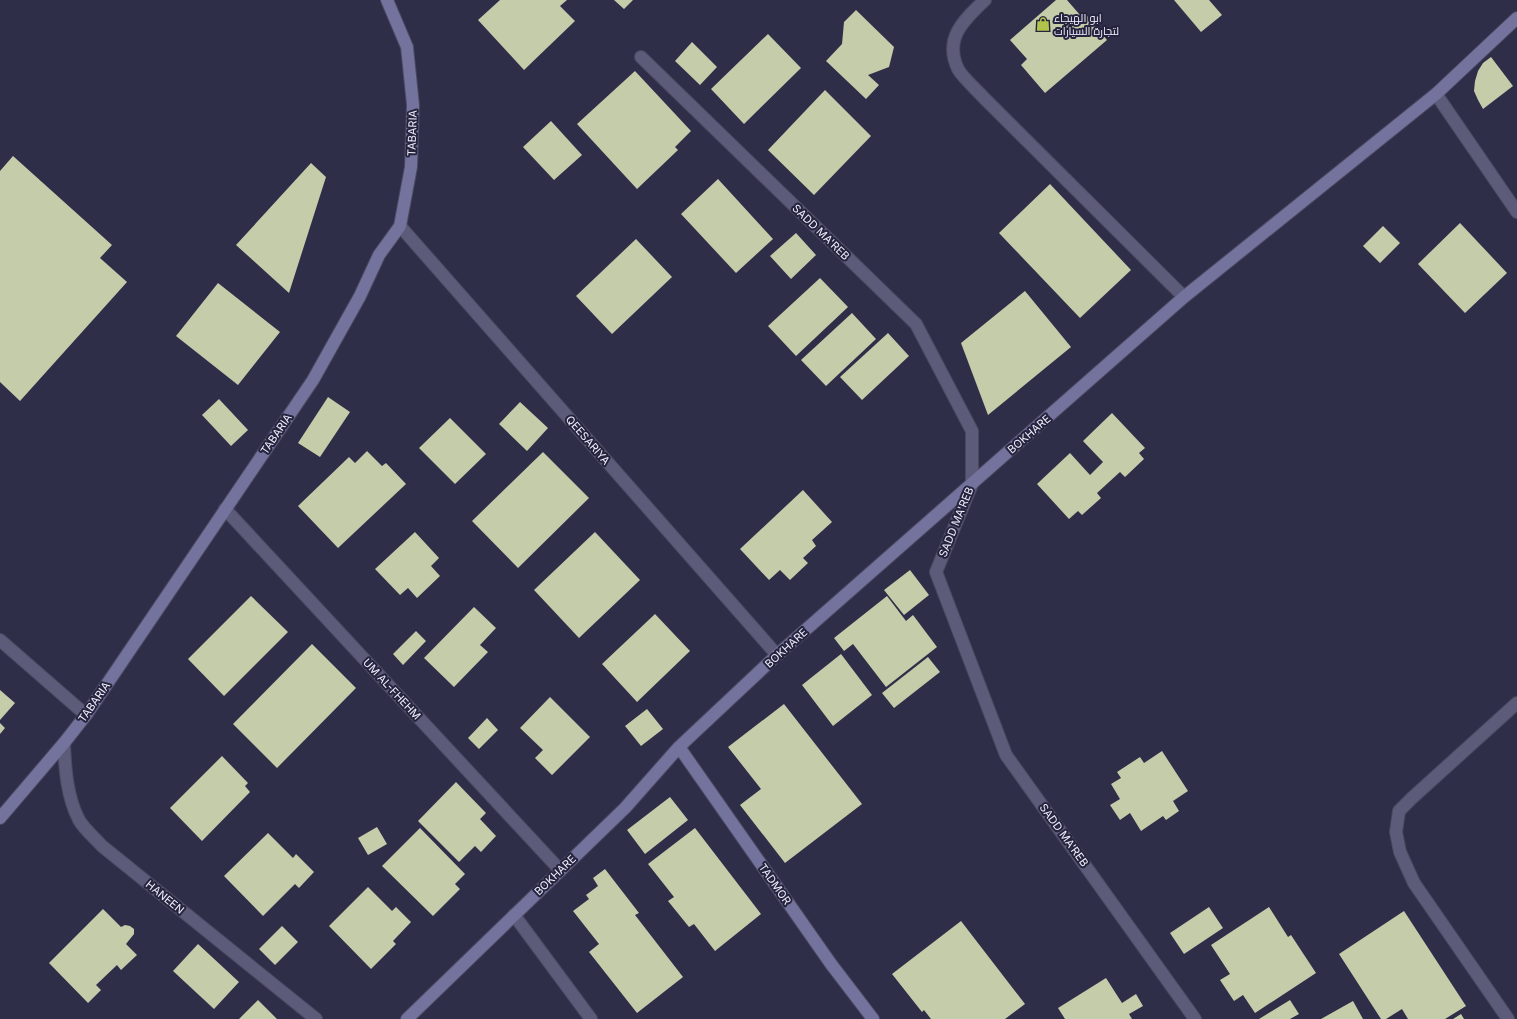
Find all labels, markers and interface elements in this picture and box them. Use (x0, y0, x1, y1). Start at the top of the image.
place label: ابو الهيجاء لتجارة السيارات (1054, 11, 1119, 38)
shop icon: ابو الهيجاء لتجارة السيارات (1035, 16, 1051, 32)
street label: TABARIA (404, 109, 420, 156)
street label: SADD MA'REB (789, 201, 853, 263)
street label: TABARIA (257, 411, 295, 457)
street label: BOKHARE (1005, 412, 1053, 456)
street label: QEESARIYA (563, 413, 613, 468)
street label: SADD MA'REB (936, 485, 976, 559)
street label: BOKHARE (762, 625, 810, 671)
street label: UM AL-FHEHM (360, 656, 424, 722)
street label: TABARIA (75, 679, 113, 725)
street label: SADD MA'REB (1036, 801, 1092, 869)
street label: BOKHARE (531, 852, 579, 898)
street label: TADMOR (756, 861, 794, 907)
street label: HANEEN (143, 877, 187, 917)

